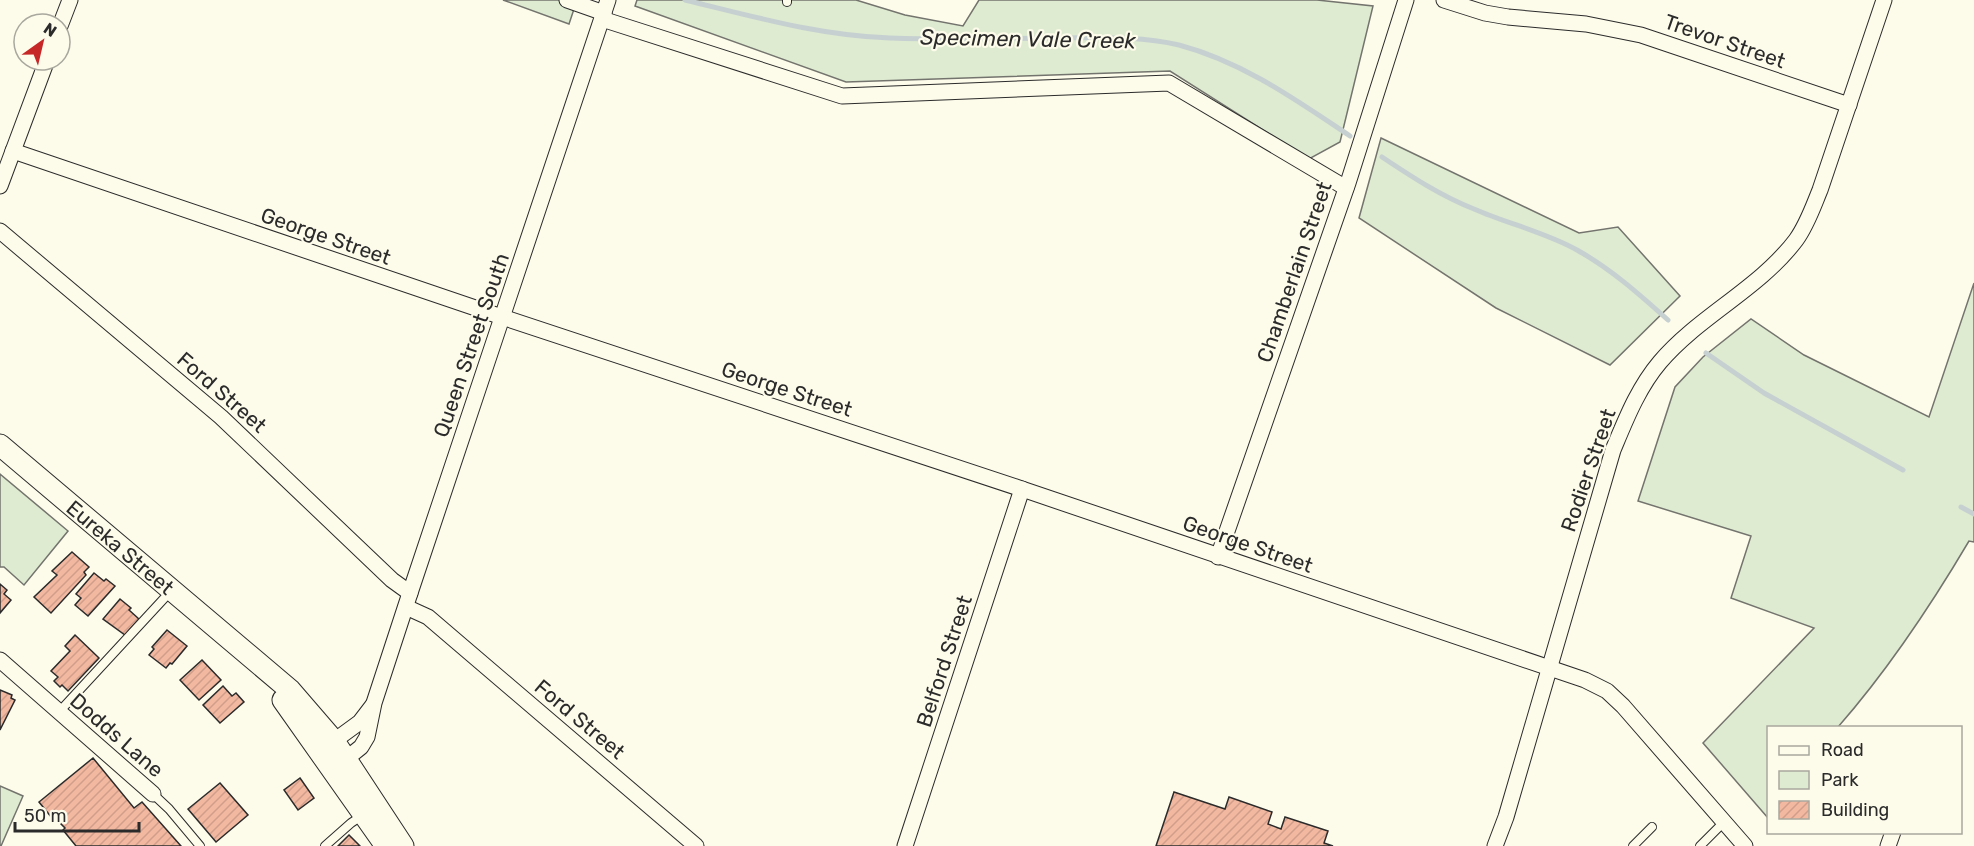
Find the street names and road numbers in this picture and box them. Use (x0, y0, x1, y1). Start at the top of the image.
street label: Trevor Street (1661, 9, 1789, 73)
street label: Chamberlain Street (1251, 178, 1337, 366)
street label: George Street (258, 202, 394, 270)
street label: Queen Street South (428, 250, 514, 440)
street label: Ford Street (172, 346, 272, 438)
street label: George Street (718, 356, 856, 422)
street label: Rodier Street (1555, 405, 1621, 535)
street label: Eureka Street (62, 495, 180, 599)
street label: George Street (1180, 510, 1316, 578)
street label: Belford Street (911, 592, 977, 730)
street label: Ford Street (530, 674, 630, 764)
street label: Dodds Lane (65, 688, 169, 782)

